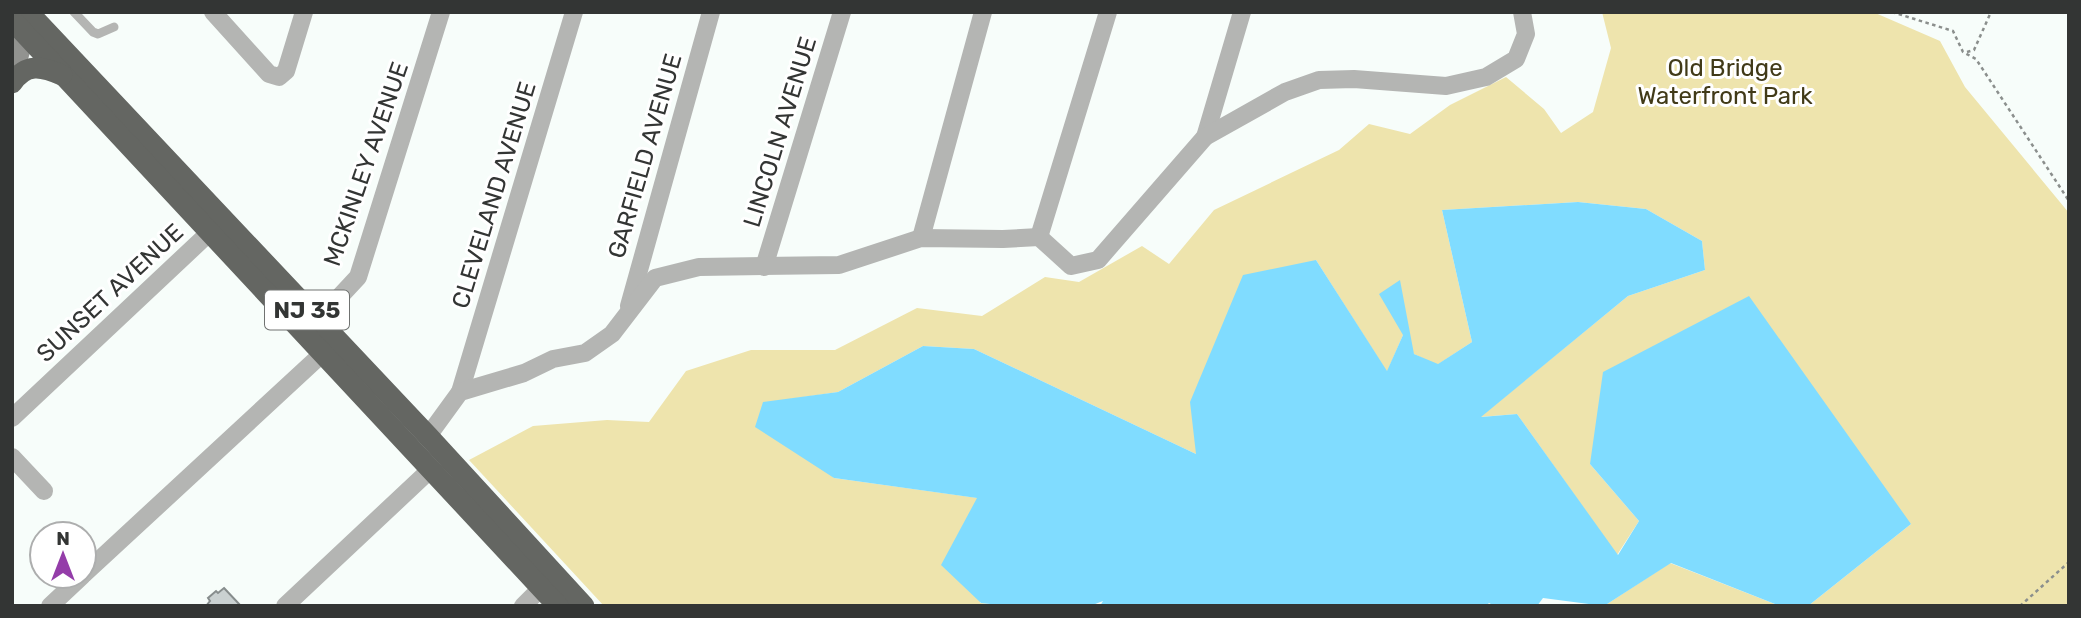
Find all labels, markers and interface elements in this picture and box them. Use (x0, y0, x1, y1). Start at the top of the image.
street label: LINCOLN AVENUE (738, 33, 822, 231)
street label: GARFIELD AVENUE (602, 51, 688, 261)
park label: Old Bridge Waterfront Park (1637, 54, 1813, 110)
street label: MCKINLEY AVENUE (318, 58, 414, 270)
street label: CLEVELAND AVENUE (446, 78, 542, 312)
street label: SUNSET AVENUE (31, 218, 189, 368)
road number: NJ 35 (265, 290, 349, 330)
north arrow (28, 520, 98, 590)
text: N (56, 527, 70, 550)

